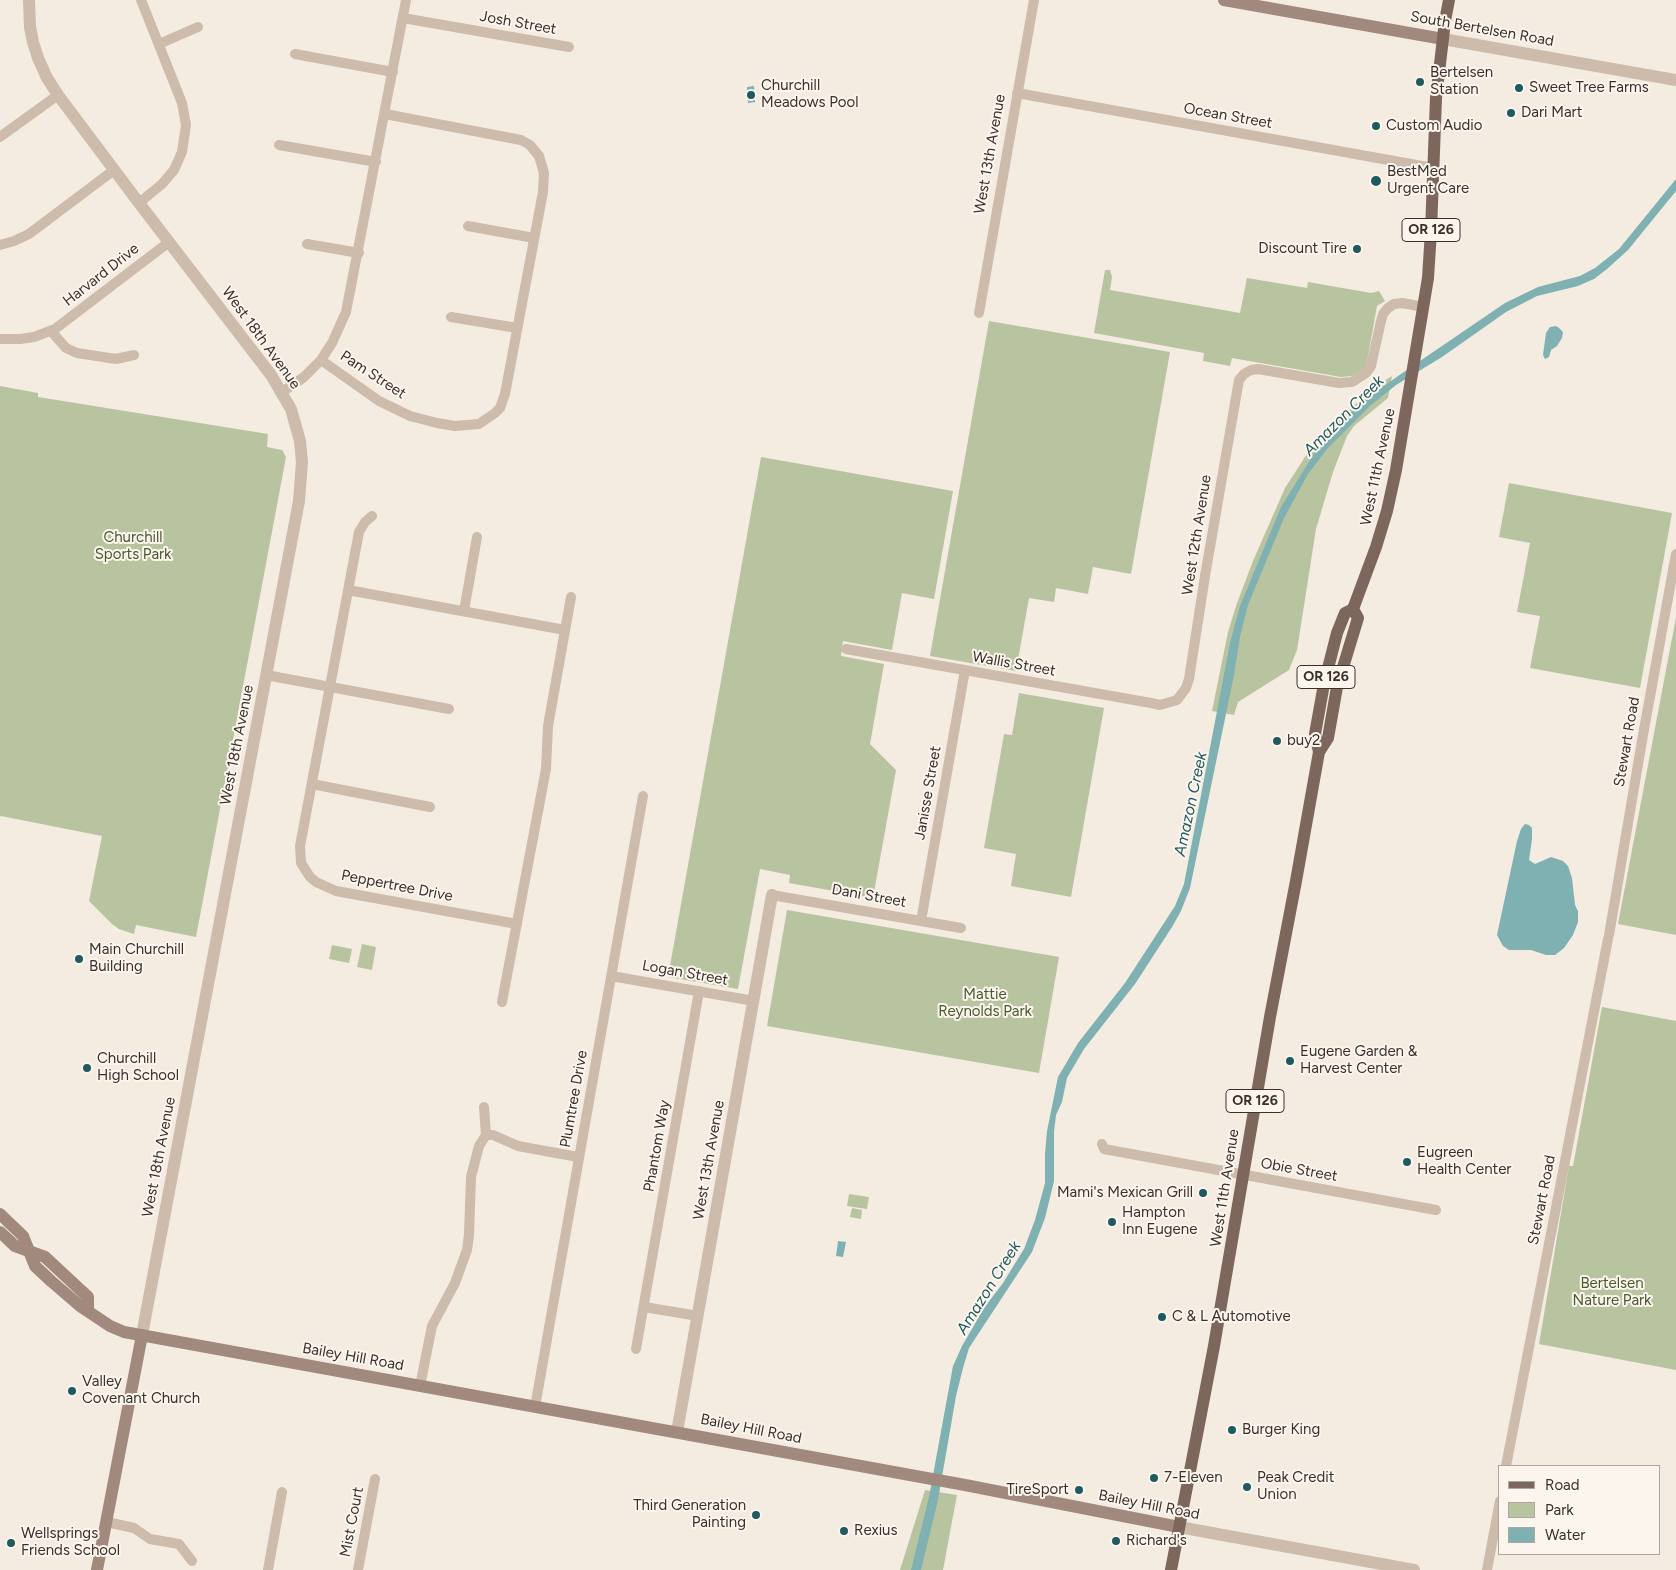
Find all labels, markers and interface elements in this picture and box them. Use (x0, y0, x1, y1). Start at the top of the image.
street label: Josh Street (478, 7, 558, 39)
street label: South Bertelsen Road (1409, 8, 1555, 50)
place label: Bertelsen Station (1430, 64, 1493, 99)
marker: Bertelsen Station (1414, 76, 1426, 88)
place label: Churchill Meadows Pool (761, 77, 859, 112)
place label: Sweet Tree Farms (1529, 79, 1649, 97)
marker: Sweet Tree Farms (1513, 82, 1525, 94)
marker: Churchill Meadows Pool (745, 89, 757, 101)
street label: West 13th Avenue (971, 93, 1009, 215)
street label: Ocean Street (1182, 99, 1274, 133)
place label: Dari Mart (1521, 104, 1582, 122)
marker: Dari Mart (1505, 107, 1517, 119)
place label: Custom Audio (1386, 117, 1482, 135)
marker: Custom Audio (1370, 120, 1382, 132)
place label: BestMed Urgent Care (1387, 163, 1469, 198)
marker: BestMed Urgent Care (1369, 174, 1383, 188)
road number: OR 126 (1402, 218, 1460, 242)
street label: Harvard Drive (59, 240, 143, 310)
place label: Discount Tire (1258, 240, 1347, 258)
marker: Discount Tire (1351, 243, 1363, 255)
street label: West 18th Avenue (218, 283, 304, 393)
street label: Pam Street (337, 347, 409, 403)
water label: Amazon Creek (1300, 372, 1388, 460)
street label: West 11th Avenue (1357, 407, 1399, 527)
street label: West 12th Avenue (1179, 474, 1215, 596)
park label: Churchill Sports Park (95, 529, 171, 564)
street label: Wallis Street (971, 648, 1057, 680)
road number: OR 126 (1297, 666, 1355, 689)
street label: West 18th Avenue (217, 683, 257, 807)
street label: Stewart Road (1610, 696, 1644, 788)
place label: buy2 (1287, 732, 1320, 750)
marker: buy2 (1271, 735, 1283, 747)
street label: Janisse Street (911, 745, 945, 841)
water label: Amazon Creek (1171, 750, 1211, 858)
street label: Peppertree Drive (340, 866, 454, 906)
street label: Dani Street (830, 881, 908, 911)
place label: Main Churchill Building (89, 941, 184, 976)
marker: Main Churchill Building (73, 953, 85, 965)
street label: Logan Street (641, 957, 729, 989)
park label: Mattie Reynolds Park (938, 986, 1032, 1021)
place label: Eugene Garden & Harvest Center (1300, 1043, 1417, 1078)
street label: Plumtree Drive (557, 1049, 591, 1149)
place label: Churchill High School (97, 1050, 179, 1085)
marker: Eugene Garden & Harvest Center (1284, 1055, 1296, 1067)
marker: Churchill High School (81, 1062, 93, 1074)
road number: OR 126 (1226, 1090, 1284, 1112)
street label: West 18th Avenue (139, 1095, 179, 1219)
street label: Phantom Way (640, 1099, 674, 1193)
street label: West 13th Avenue (690, 1099, 728, 1221)
street label: West 11th Avenue (1207, 1128, 1243, 1248)
place label: Eugreen Health Center (1417, 1144, 1511, 1179)
street label: Obie Street (1259, 1154, 1339, 1186)
street label: Stewart Road (1524, 1154, 1560, 1246)
marker: Eugreen Health Center (1401, 1156, 1413, 1168)
place label: Mami's Mexican Grill (1057, 1184, 1193, 1202)
marker: Mami's Mexican Grill (1197, 1187, 1209, 1199)
place label: Hampton Inn Eugene (1122, 1204, 1197, 1239)
marker: Hampton Inn Eugene (1106, 1216, 1118, 1228)
water label: Amazon Creek (953, 1238, 1025, 1338)
park label: Bertelsen Nature Park (1573, 1275, 1651, 1310)
place label: C & L Automotive (1172, 1308, 1291, 1326)
marker: C & L Automotive (1156, 1311, 1168, 1323)
street label: Bailey Hill Road (301, 1339, 405, 1375)
place label: Valley Covenant Church (82, 1373, 200, 1408)
marker: Valley Covenant Church (66, 1385, 78, 1397)
street label: Bailey Hill Road (699, 1410, 803, 1448)
place label: Burger King (1242, 1421, 1320, 1439)
marker: Burger King (1226, 1424, 1238, 1436)
legend (1498, 1465, 1661, 1555)
place label: 7-Eleven (1164, 1469, 1223, 1487)
place label: Peak Credit Union (1257, 1469, 1334, 1504)
marker: 7-Eleven (1148, 1472, 1160, 1484)
text: Road (1545, 1476, 1580, 1494)
place label: TireSport (1006, 1481, 1069, 1499)
marker: Peak Credit Union (1241, 1481, 1253, 1493)
marker: TireSport (1073, 1484, 1085, 1496)
street label: Mist Court (336, 1485, 368, 1559)
street label: Bailey Hill Road (1097, 1486, 1201, 1524)
place label: Third Generation Painting (633, 1497, 746, 1532)
text: Park (1545, 1501, 1574, 1519)
marker: Third Generation Painting (750, 1509, 762, 1521)
place label: Rexius (854, 1522, 897, 1540)
place label: Wellsprings Friends School (21, 1525, 120, 1560)
marker: Rexius (838, 1525, 850, 1537)
text: Water (1545, 1526, 1585, 1544)
place label: Richard's (1126, 1532, 1187, 1550)
marker: Richard's (1110, 1535, 1122, 1547)
marker: Wellsprings Friends School (5, 1537, 17, 1549)

